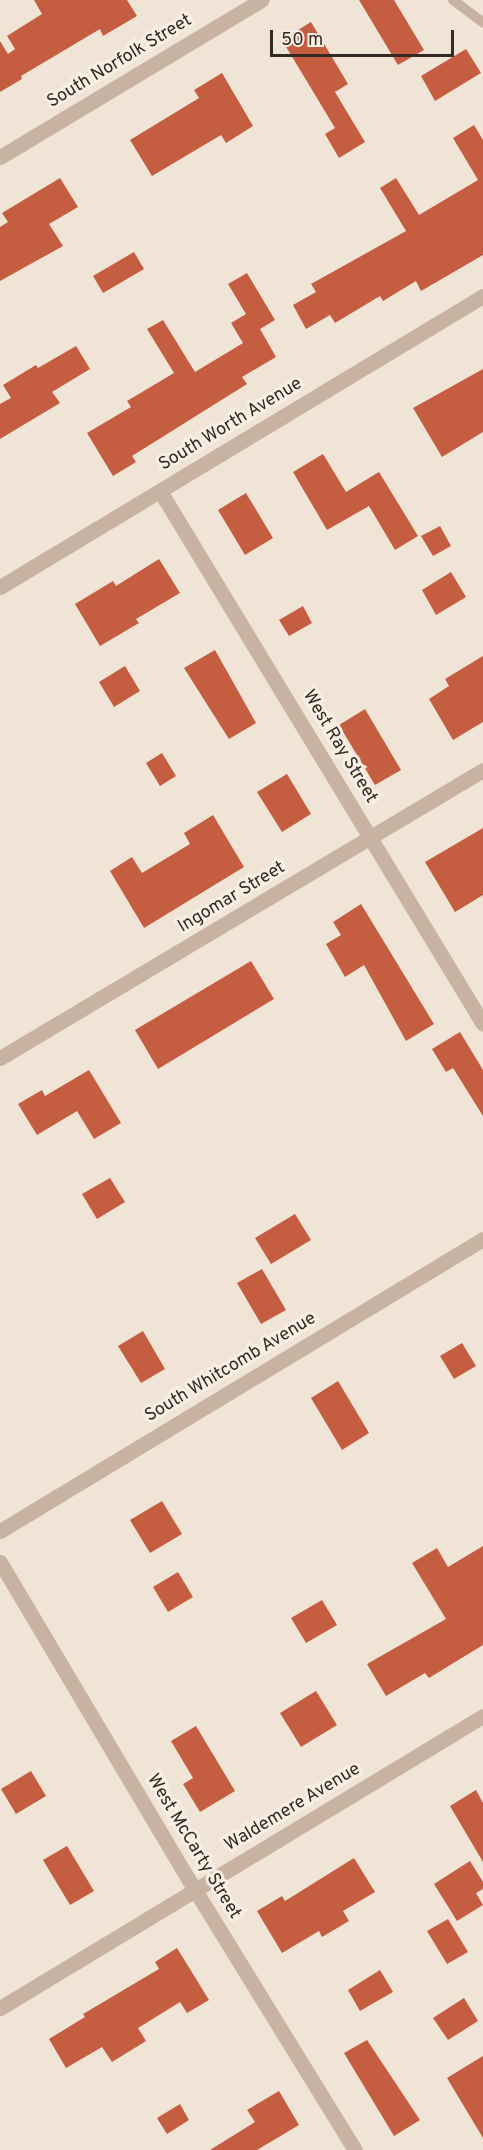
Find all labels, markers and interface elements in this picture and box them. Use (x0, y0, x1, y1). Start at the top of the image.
street label: South Norfolk Street (44, 10, 196, 114)
scale bar (273, 18, 458, 56)
text: 50 m (281, 29, 323, 52)
street label: South Worth Avenue (155, 373, 307, 477)
street label: West Ray Street (297, 687, 381, 807)
street label: Ingomar Street (174, 858, 290, 938)
street label: South Whitcomb Avenue (141, 1308, 321, 1428)
street label: Waldemere Avenue (221, 1759, 365, 1857)
street label: West McCarty Street (141, 1771, 245, 1923)

